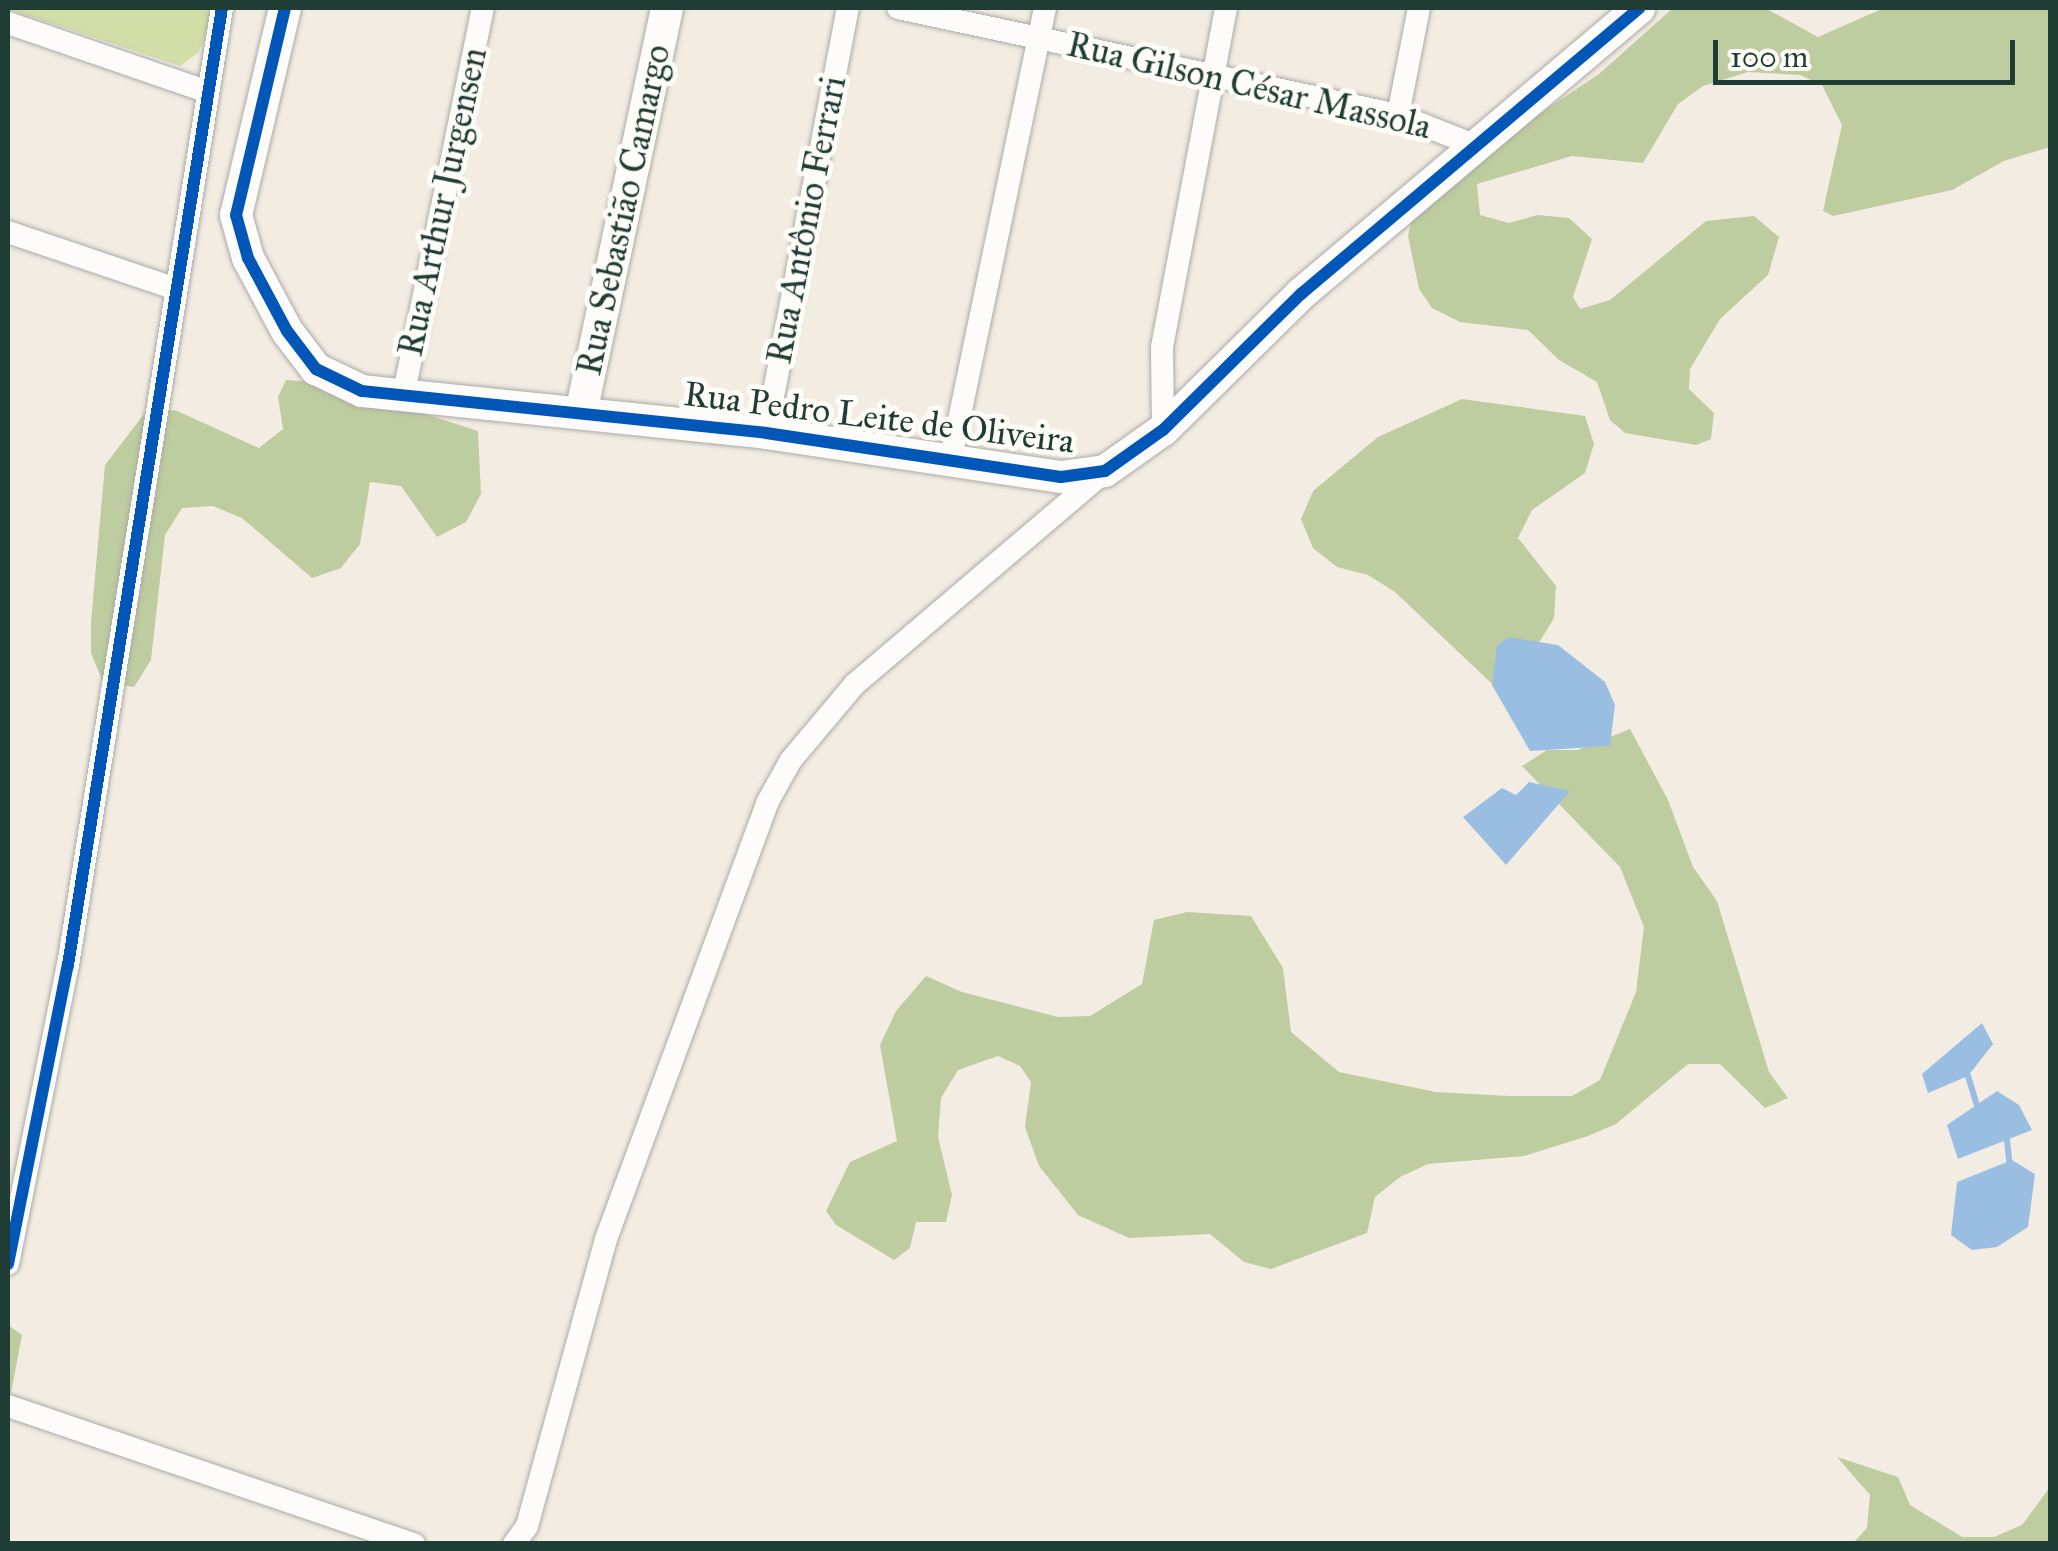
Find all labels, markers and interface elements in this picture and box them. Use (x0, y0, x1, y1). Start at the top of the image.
scale bar (1718, 20, 2020, 82)
street label: Rua Gilson César Massola (1063, 24, 1435, 148)
text: 100 m (1730, 39, 1808, 75)
street label: Rua Sebastião Camargo (568, 41, 680, 379)
street label: Rua Arthur Jurgensen (390, 44, 496, 360)
street label: Rua Antônio Ferrari (759, 73, 855, 367)
street label: Rua Pedro Leite de Oliveira (681, 373, 1077, 463)

